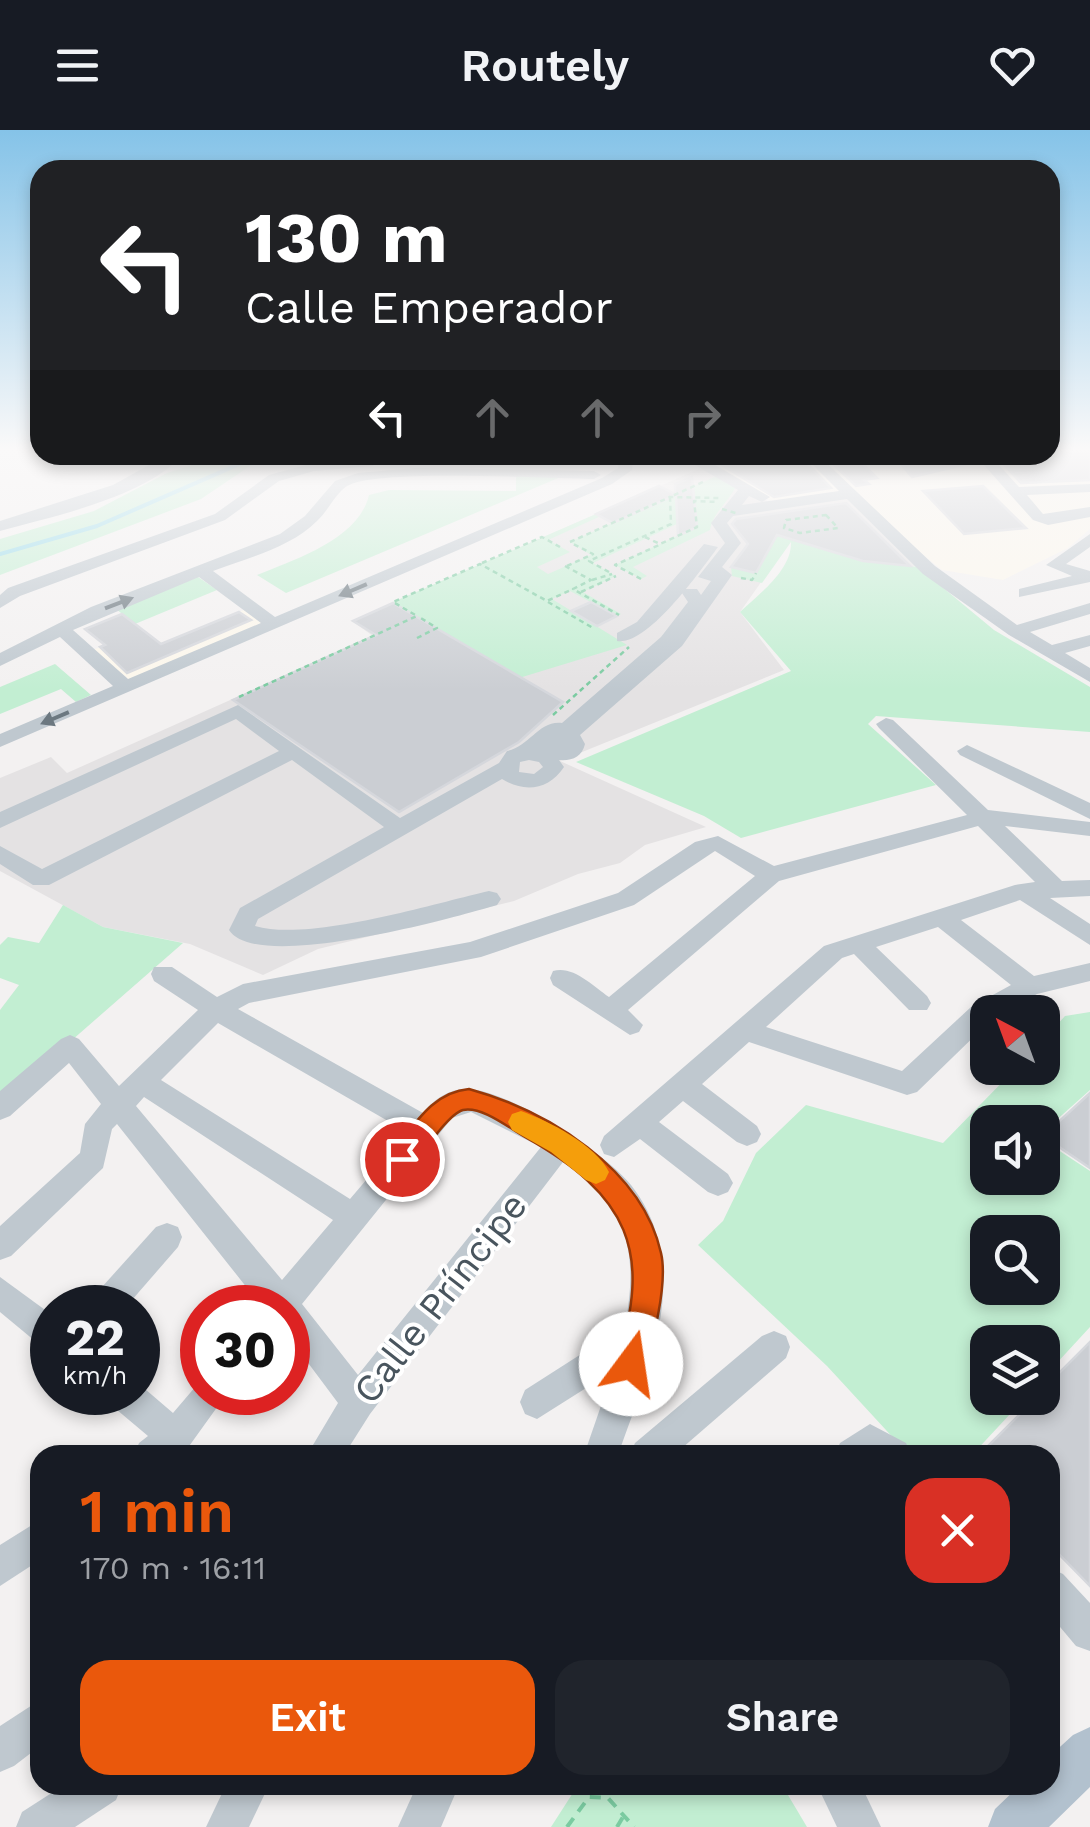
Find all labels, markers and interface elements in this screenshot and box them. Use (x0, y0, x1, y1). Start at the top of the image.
icon: menu (50, 38, 105, 93)
icon: heart (985, 38, 1040, 93)
text: Routely (461, 39, 629, 92)
text: 130 m (245, 197, 448, 279)
icon: left (80, 200, 210, 330)
text: Calle Emperador (245, 281, 613, 334)
icon: left (360, 390, 415, 445)
icon: ahead (465, 390, 520, 445)
icon: ahead (570, 390, 625, 445)
icon: right (675, 390, 730, 445)
one-way arrow (339, 582, 368, 598)
one-way arrow (104, 595, 134, 610)
one-way arrow (40, 710, 70, 726)
north arrow (970, 995, 1060, 1085)
map controls (970, 995, 1060, 1415)
button: sound (970, 1105, 1060, 1195)
pin (360, 1117, 445, 1202)
icon: arrive (375, 1132, 430, 1187)
street label: Calle Príncipe (344, 1184, 536, 1412)
button: search (970, 1215, 1060, 1305)
speed limit sign: 30 (180, 1285, 310, 1415)
text: 22 (65, 1308, 125, 1367)
position arrow (579, 1312, 683, 1416)
button: layers (970, 1325, 1060, 1415)
text: km/h (63, 1361, 127, 1390)
text: 1 min (80, 1476, 234, 1547)
button: close (905, 1478, 1010, 1583)
text: 170 m · 16:11 (80, 1549, 266, 1587)
button: Exit (80, 1660, 535, 1775)
button: Share (555, 1660, 1010, 1775)

